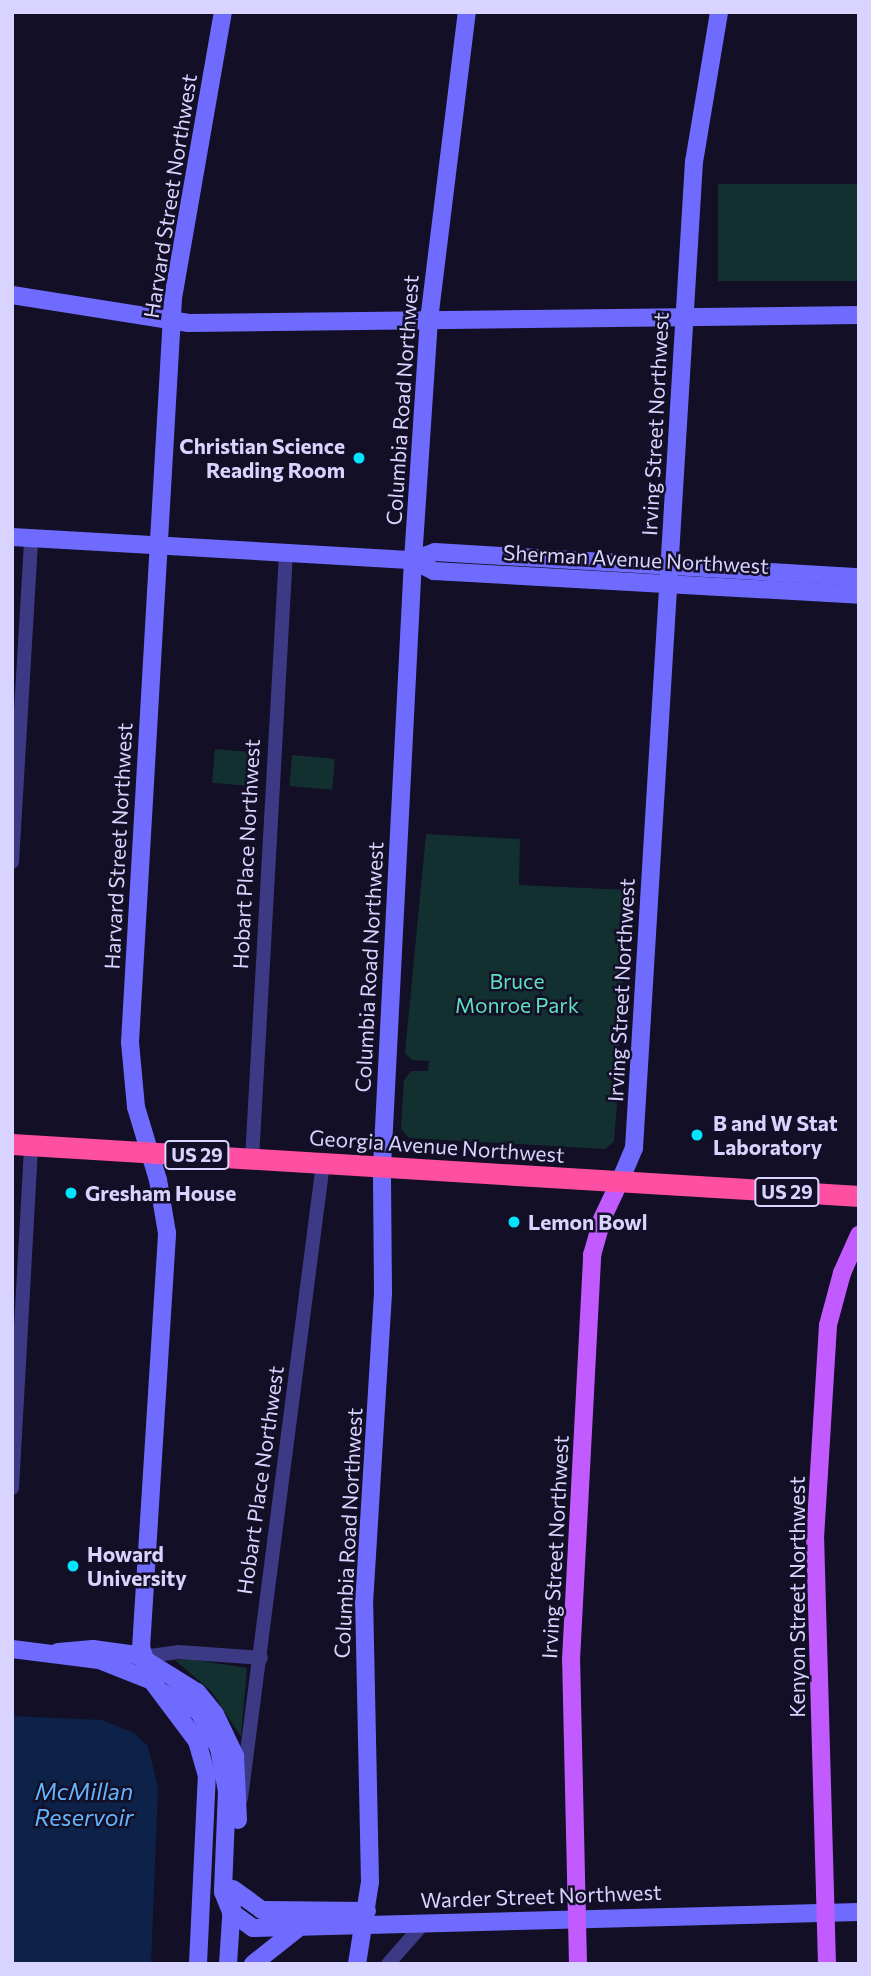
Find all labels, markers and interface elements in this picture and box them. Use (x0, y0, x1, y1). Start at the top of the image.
street label: Harvard Street Northwest (138, 72, 202, 320)
street label: Columbia Road Northwest (381, 274, 423, 526)
street label: Irving Street Northwest (637, 311, 673, 537)
place label: Christian Science Reading Room (179, 433, 345, 483)
marker: Christian Science Reading Room (351, 450, 367, 466)
street label: Sherman Avenue Northwest (503, 539, 769, 579)
street label: Harvard Street Northwest (99, 722, 137, 970)
street label: Hobart Place Northwest (227, 738, 265, 970)
street label: Columbia Road Northwest (350, 841, 388, 1093)
street label: Irving Street Northwest (603, 877, 639, 1103)
park label: Bruce Monroe Park (455, 968, 579, 1018)
place label: B and W Stat Laboratory (713, 1110, 838, 1160)
street label: Georgia Avenue Northwest (308, 1125, 566, 1167)
marker: B and W Stat Laboratory (687, 1125, 707, 1145)
road number: US 29 (164, 1140, 230, 1170)
road number: US 29 (754, 1176, 820, 1208)
place label: Gresham House (85, 1180, 236, 1206)
marker: Gresham House (63, 1185, 79, 1201)
place label: Lemon Bowl (528, 1209, 647, 1235)
marker: Lemon Bowl (506, 1214, 522, 1230)
street label: Hobart Place Northwest (231, 1364, 289, 1596)
street label: Columbia Road Northwest (329, 1407, 367, 1659)
street label: Irving Street Northwest (537, 1434, 573, 1660)
street label: Kenyon Street Northwest (784, 1476, 810, 1718)
place label: Howard University (87, 1541, 187, 1591)
marker: Howard University (65, 1558, 81, 1574)
water label: McMillan Reservoir (35, 1777, 133, 1831)
street label: Warder Street Northwest (420, 1879, 662, 1913)

